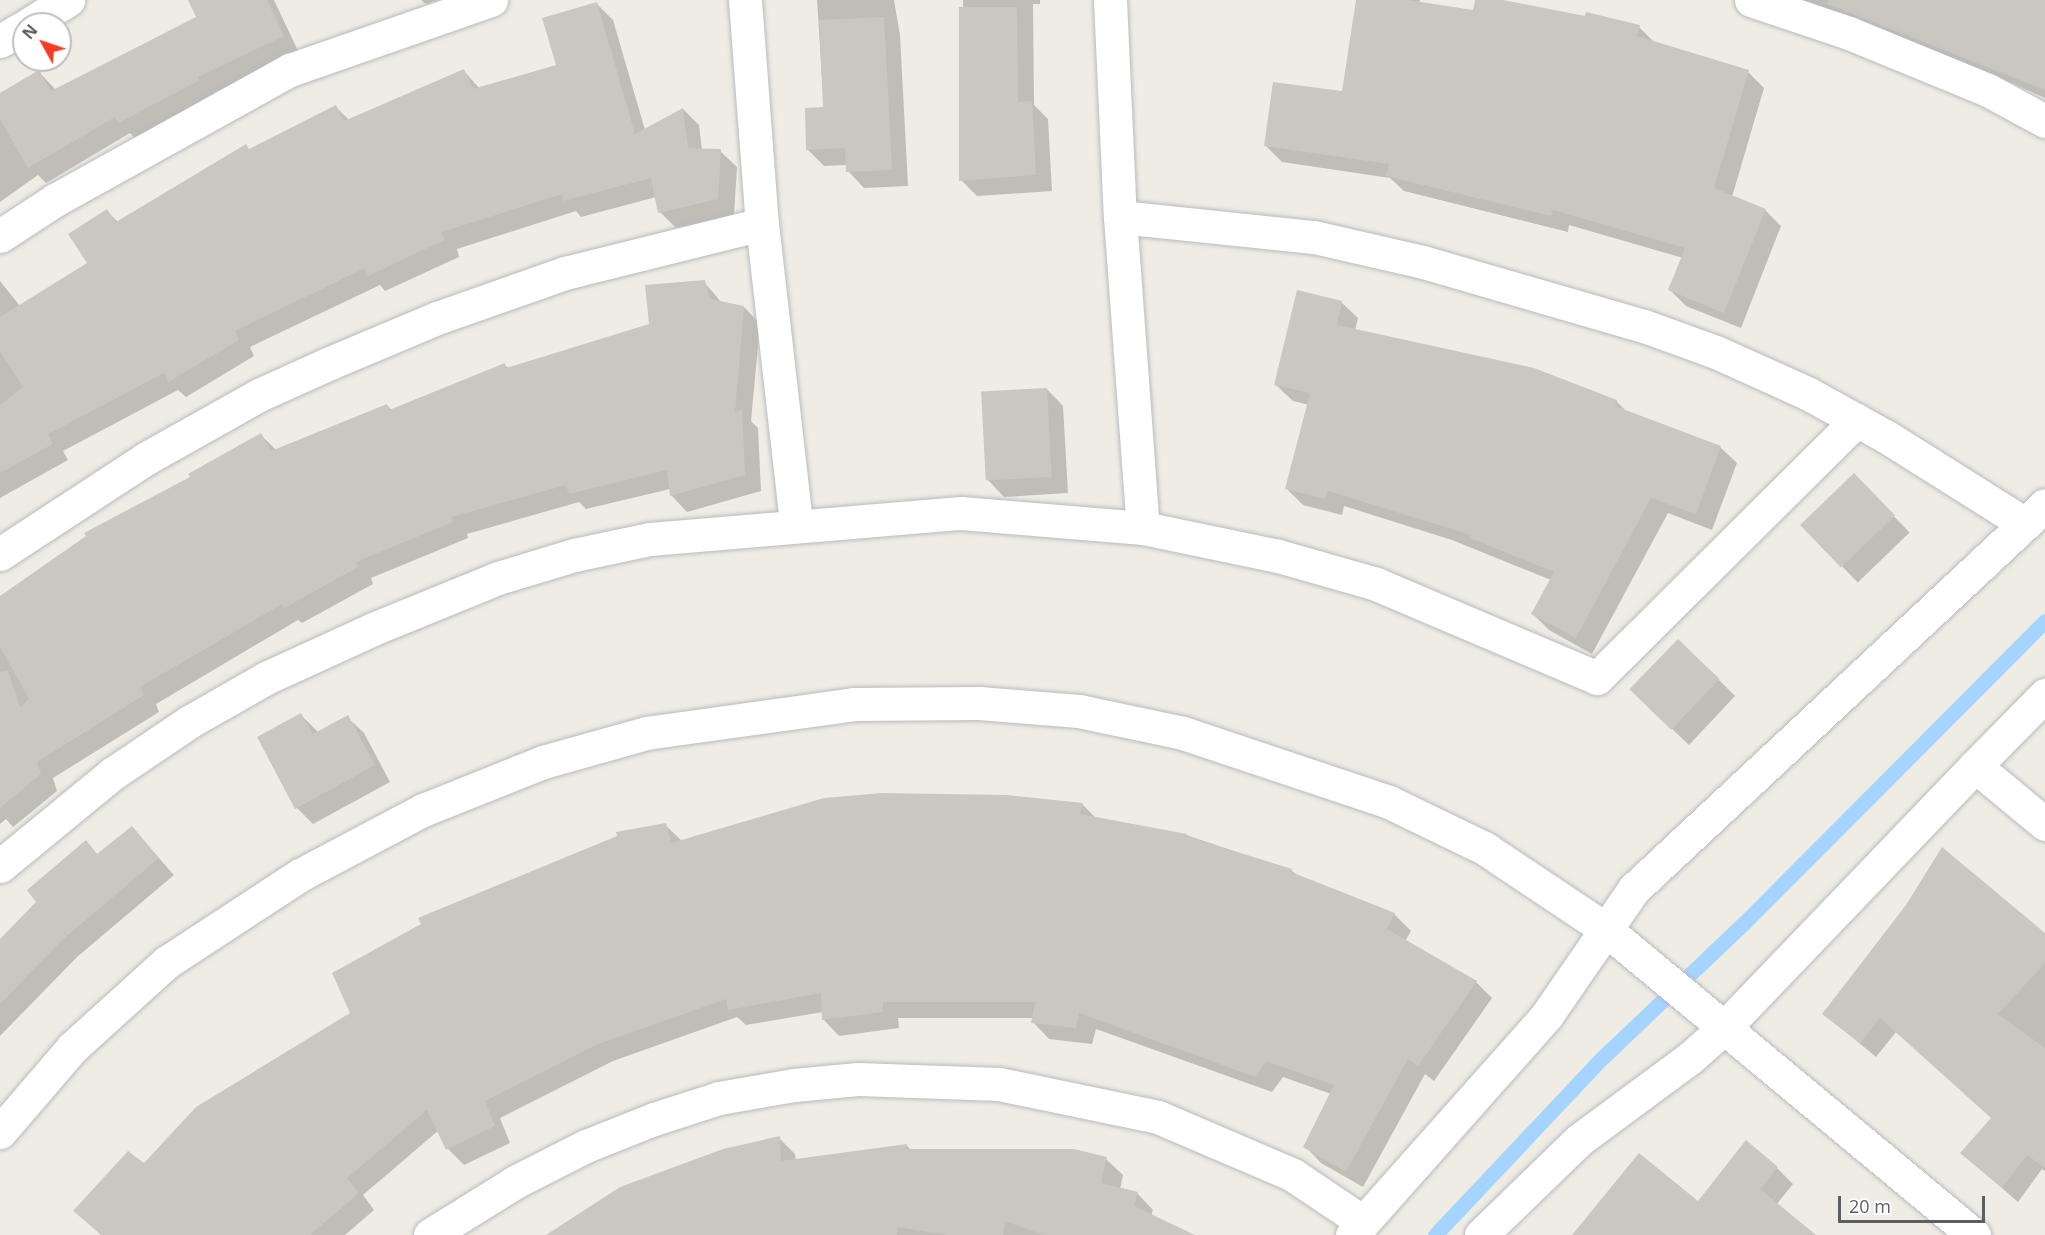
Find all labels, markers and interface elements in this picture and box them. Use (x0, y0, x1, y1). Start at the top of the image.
north arrow (12, 12, 72, 72)
text: N (17, 20, 42, 44)
scale bar (1841, 1184, 1988, 1222)
text: 20 m (1849, 1194, 1891, 1218)

